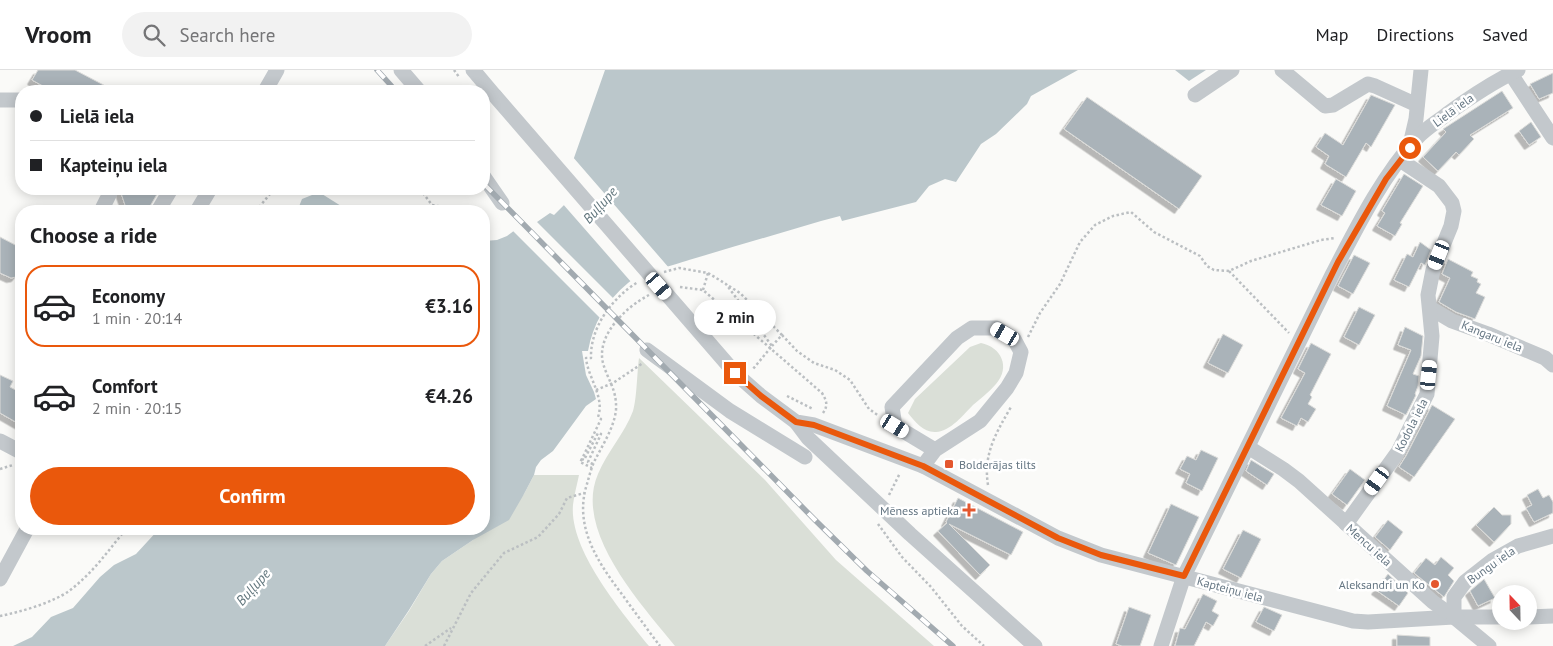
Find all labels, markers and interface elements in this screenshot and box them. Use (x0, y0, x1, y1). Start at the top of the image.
search box (122, 12, 472, 57)
text: Vroom (25, 19, 92, 50)
icon: search (140, 21, 168, 49)
text: Search here (180, 23, 275, 47)
text: Map (1316, 23, 1348, 46)
text: Directions (1376, 23, 1454, 46)
text: Saved (1482, 23, 1528, 46)
street label: Lielā iela (1430, 90, 1476, 130)
text: Lielā iela (60, 104, 134, 128)
route start (1399, 137, 1421, 159)
text: Kapteiņu iela (60, 153, 168, 177)
water label: Buļļupe (579, 183, 622, 227)
text: Choose a ride (30, 221, 157, 249)
car (1426, 238, 1451, 272)
car (643, 270, 674, 302)
icon: car (32, 284, 77, 329)
text: Economy (92, 284, 165, 308)
text: €3.16 (425, 294, 473, 318)
callout: 2 min (694, 300, 776, 336)
text: 2 min (715, 307, 755, 327)
text: 1 min · 20:14 (92, 308, 182, 328)
street label: Kangaru iela (1459, 317, 1525, 355)
car (988, 320, 1021, 348)
car (1419, 359, 1438, 391)
route end (724, 362, 746, 384)
icon: car (32, 374, 77, 419)
text: Comfort (92, 374, 158, 398)
text: €4.26 (425, 384, 473, 408)
street label: Kodola iela (1391, 396, 1431, 454)
text: 2 min · 20:15 (92, 398, 182, 418)
car (878, 412, 911, 440)
place label: Bolderājas tilts (959, 457, 1036, 472)
marker: Bolderājas tilts (943, 458, 955, 470)
car (1362, 464, 1391, 498)
button: Confirm (30, 467, 475, 525)
place label: Mēness aptieka (880, 503, 959, 518)
marker: Mēness aptieka (963, 504, 975, 516)
street label: Mencu iela (1343, 521, 1395, 569)
street label: Bungu iela (1464, 543, 1518, 587)
water label: Buļļupe (232, 565, 275, 609)
street label: Kapteiņu iela (1195, 573, 1265, 606)
place label: Aleksandri un Ko (1339, 577, 1425, 592)
marker: Aleksandri un Ko (1429, 578, 1441, 590)
north arrow (1492, 585, 1538, 630)
map controls (1492, 585, 1537, 630)

